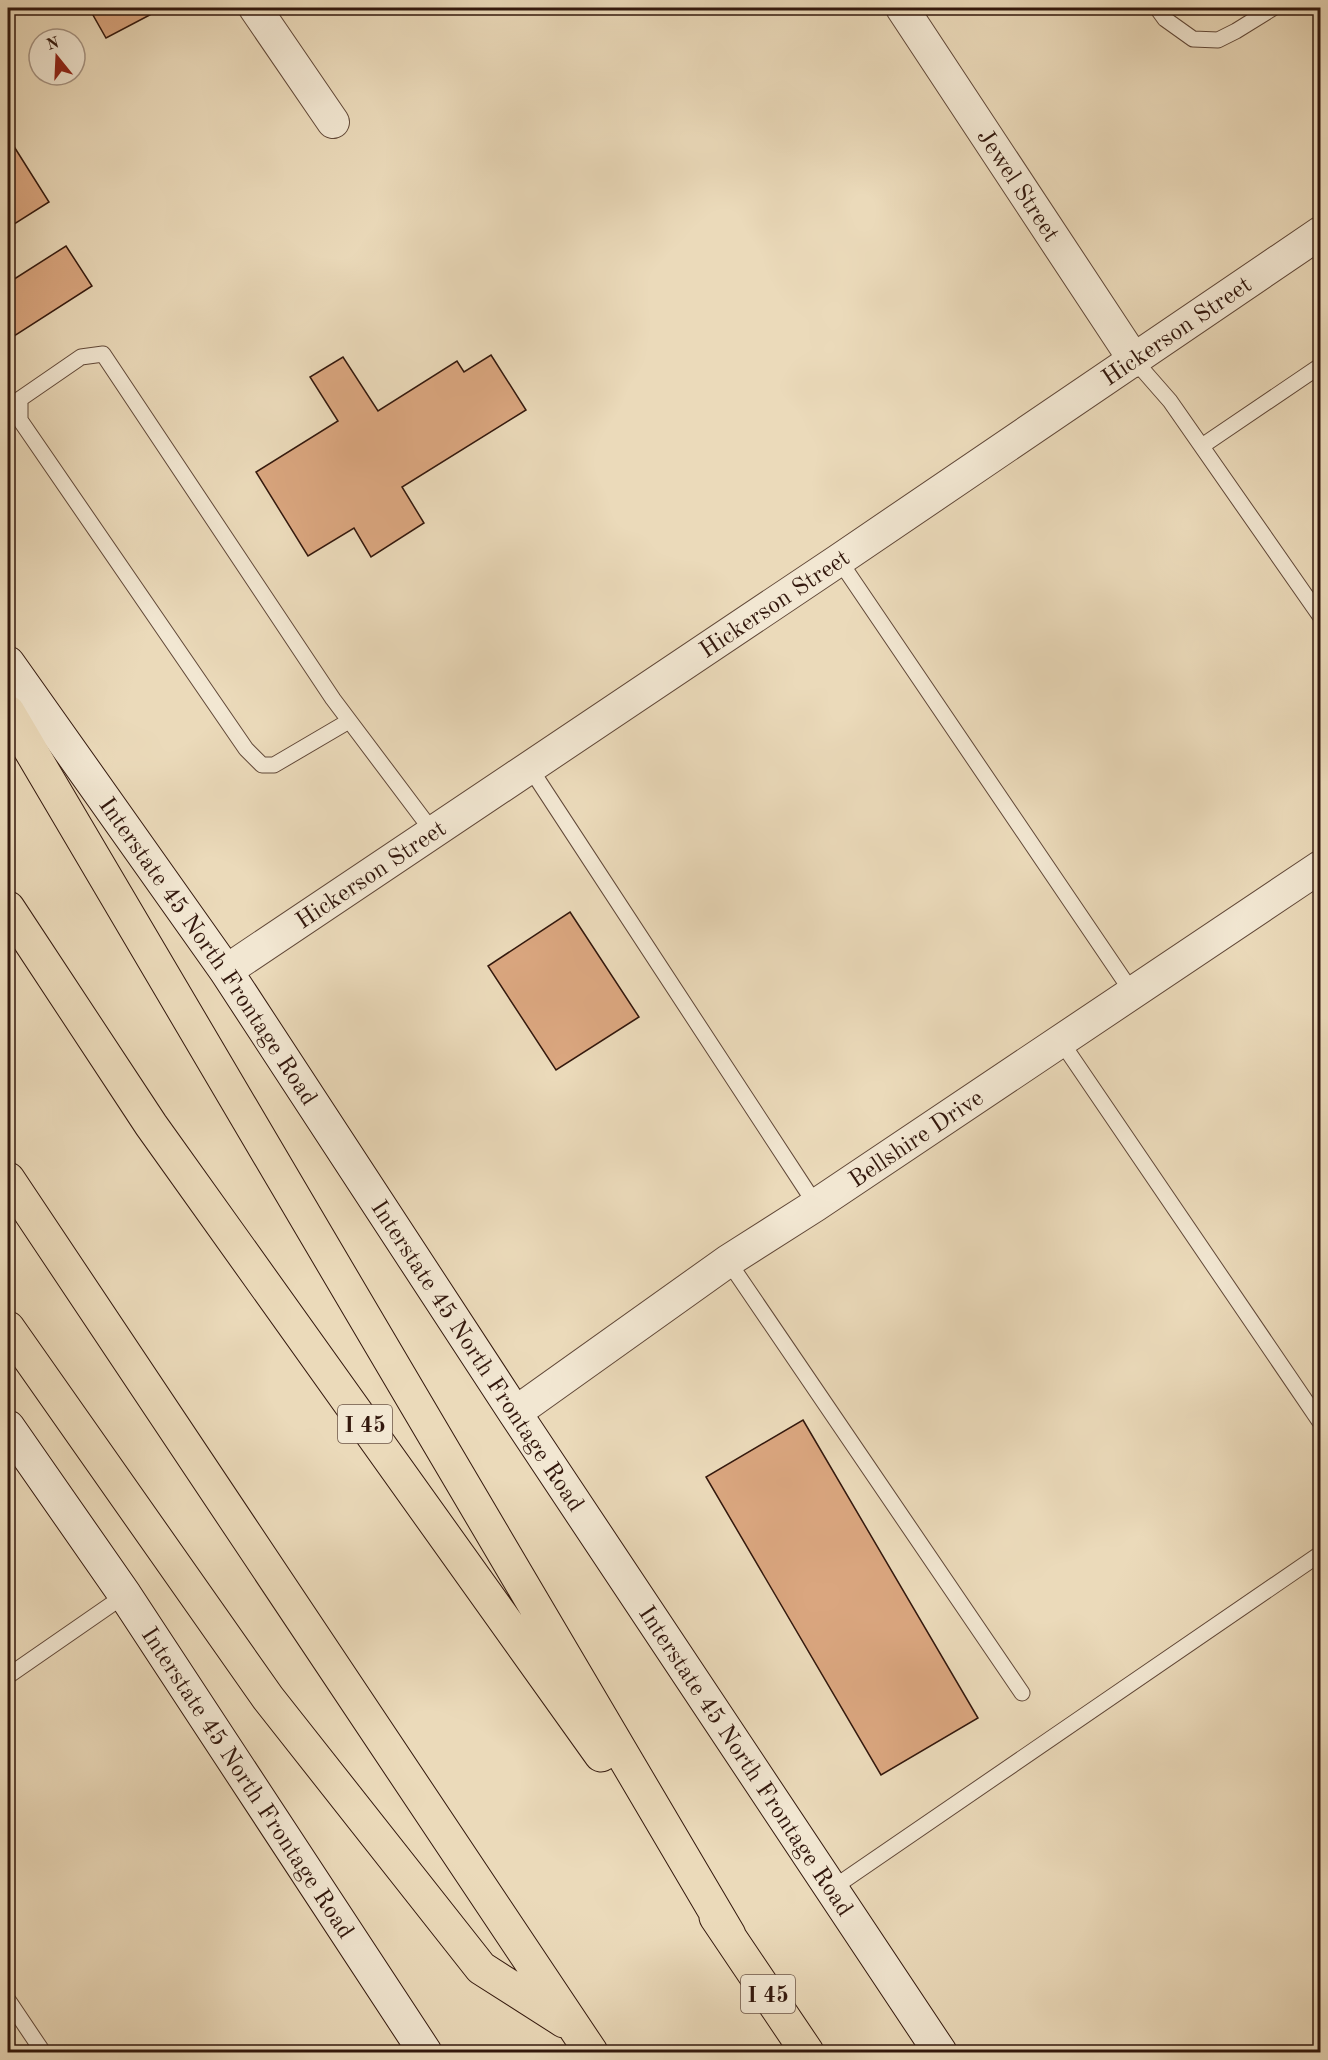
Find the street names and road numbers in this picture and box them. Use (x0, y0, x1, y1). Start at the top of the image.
street label: Jewel Street (971, 125, 1063, 247)
street label: Hickerson Street (1098, 273, 1257, 391)
street label: Hickerson Street (696, 546, 855, 664)
street label: Interstate 45 North Frontage Road (93, 794, 320, 1110)
street label: Hickerson Street (292, 817, 451, 934)
street label: Bellshire Drive (845, 1086, 988, 1193)
street label: Interstate 45 North Frontage Road (365, 1197, 587, 1517)
road number: I 45 (338, 1405, 392, 1443)
street label: Interstate 45 North Frontage Road (633, 1602, 856, 1921)
street label: Interstate 45 North Frontage Road (136, 1624, 357, 1944)
road number: I 45 (741, 1975, 795, 2013)

